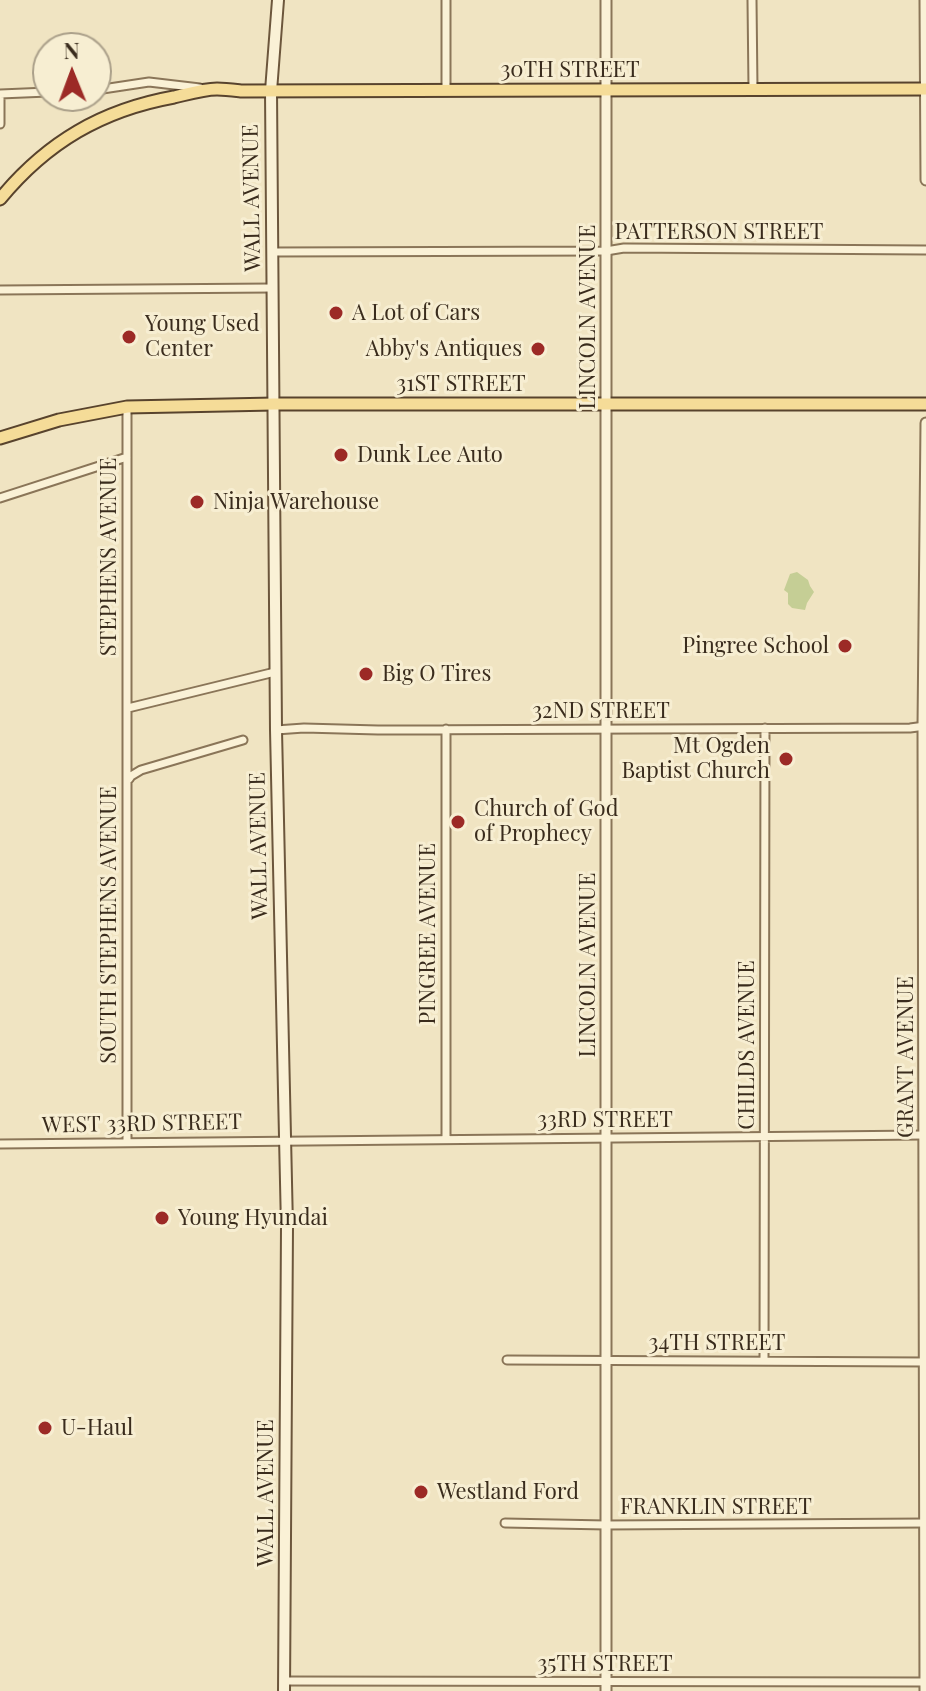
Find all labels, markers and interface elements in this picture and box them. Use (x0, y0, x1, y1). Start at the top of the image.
north arrow (32, 32, 112, 112)
text: N (63, 35, 80, 65)
street label: 30TH STREET (500, 57, 640, 83)
street label: WALL AVENUE (238, 124, 266, 272)
street label: PATTERSON STREET (615, 219, 823, 245)
street label: LINCOLN AVENUE (575, 225, 601, 409)
place label: A Lot of Cars (352, 300, 480, 326)
marker: A Lot of Cars (327, 304, 345, 322)
place label: Young Used Center (145, 311, 260, 362)
marker: Young Used Center (120, 328, 138, 346)
place label: Abby's Antiques (366, 336, 522, 362)
marker: Abby's Antiques (529, 340, 547, 358)
street label: 31ST STREET (396, 371, 526, 397)
place label: Dunk Lee Auto (357, 442, 503, 468)
marker: Dunk Lee Auto (332, 446, 350, 464)
street label: STEPHENS AVENUE (96, 458, 122, 656)
place label: Ninja Warehouse (213, 489, 379, 515)
marker: Ninja Warehouse (188, 493, 206, 511)
place label: Pingree School (682, 633, 829, 659)
marker: Pingree School (836, 637, 854, 655)
place label: Big O Tires (382, 661, 491, 687)
marker: Big O Tires (357, 665, 375, 683)
street label: 32ND STREET (532, 698, 670, 724)
place label: Mt Ogden Baptist Church (621, 733, 770, 784)
marker: Mt Ogden Baptist Church (777, 750, 795, 768)
street label: WALL AVENUE (245, 772, 273, 920)
street label: SOUTH STEPHENS AVENUE (96, 786, 122, 1064)
place label: Church of God of Prophecy (474, 796, 618, 848)
marker: Church of God of Prophecy (449, 813, 467, 831)
street label: PINGREE AVENUE (415, 843, 441, 1025)
street label: LINCOLN AVENUE (575, 873, 601, 1057)
street label: CHILDS AVENUE (734, 960, 760, 1130)
street label: GRANT AVENUE (893, 976, 919, 1138)
street label: 33RD STREET (537, 1107, 673, 1133)
street label: WEST 33RD STREET (42, 1109, 242, 1139)
place label: Young Hyundai (178, 1205, 328, 1231)
marker: Young Hyundai (153, 1209, 171, 1227)
street label: 34TH STREET (649, 1330, 785, 1356)
place label: U-Haul (61, 1415, 133, 1441)
marker: U-Haul (36, 1419, 54, 1437)
street label: WALL AVENUE (253, 1419, 279, 1567)
place label: Westland Ford (437, 1479, 579, 1505)
marker: Westland Ford (412, 1483, 430, 1501)
street label: FRANKLIN STREET (620, 1494, 812, 1520)
street label: 35TH STREET (537, 1651, 673, 1677)

